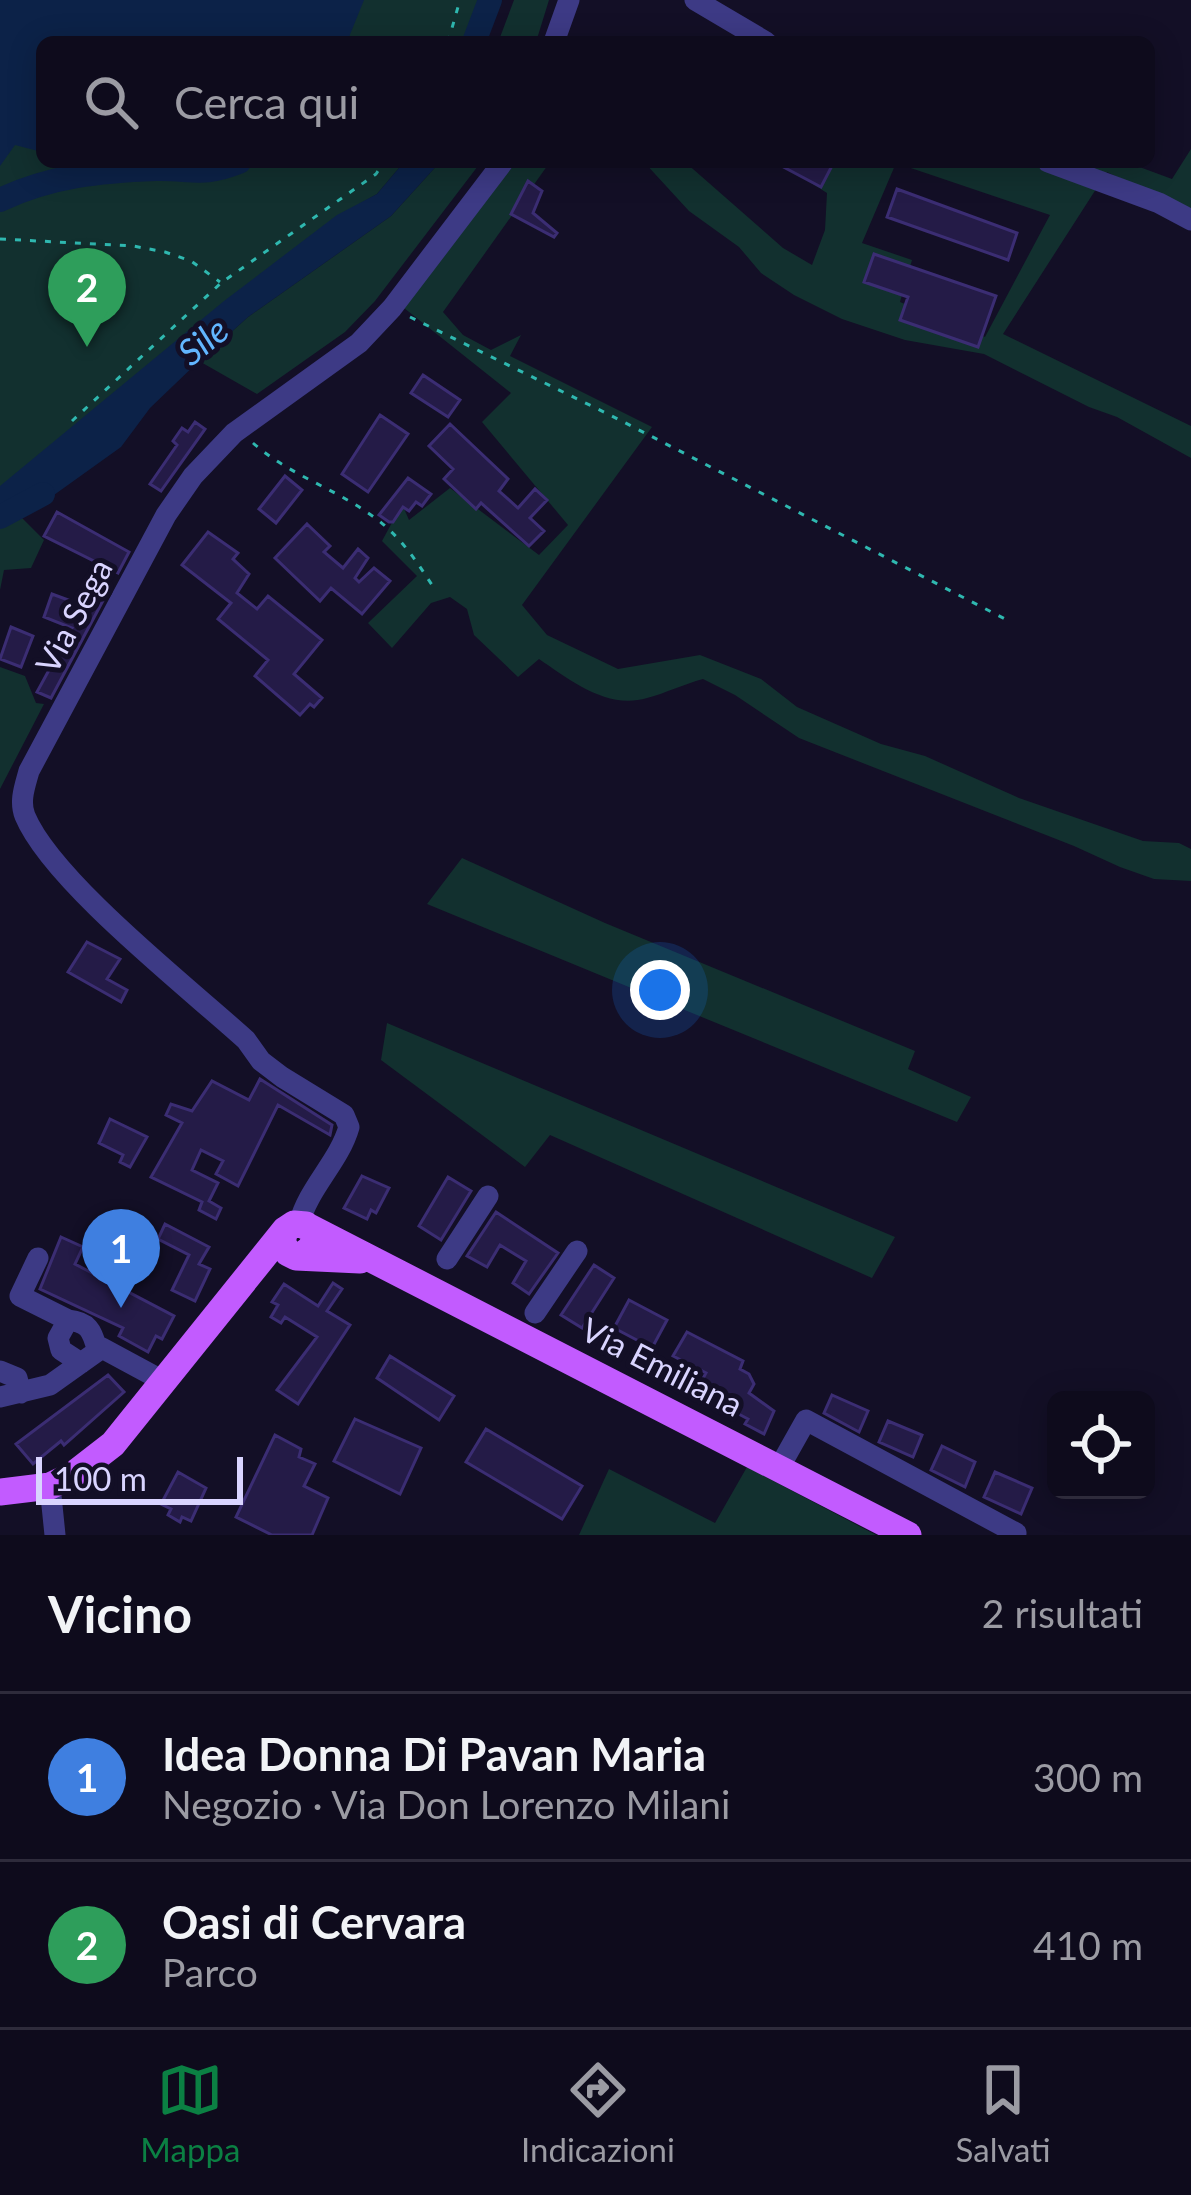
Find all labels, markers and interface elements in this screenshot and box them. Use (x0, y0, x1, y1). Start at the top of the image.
search box (36, 36, 1155, 168)
icon: search (78, 69, 144, 135)
text: Cerca qui (174, 75, 359, 129)
pin: 2 (48, 248, 126, 347)
water label: Sile (168, 307, 236, 374)
street label: Via Sega (26, 551, 120, 680)
your location (630, 960, 690, 1020)
pin: 1 (82, 1209, 160, 1308)
street label: Via Emiliana (575, 1308, 750, 1424)
map controls (1047, 1391, 1155, 1499)
button: locate (1047, 1391, 1155, 1499)
scale bar (36, 1451, 243, 1504)
text: 100 m (54, 1458, 147, 1498)
text: Vicino (48, 1583, 192, 1644)
text: 2 risultati (982, 1590, 1143, 1636)
text: Idea Donna Di Pavan Maria (162, 1727, 706, 1781)
text: 1 (76, 1754, 98, 1800)
text: 300 m (1033, 1754, 1143, 1800)
text: Negozio · Via Don Lorenzo Milani (162, 1781, 730, 1827)
text: Oasi di Cervara (162, 1895, 466, 1949)
text: 2 (76, 1922, 98, 1968)
text: 410 m (1033, 1922, 1143, 1968)
text: Parco (162, 1949, 258, 1995)
tab: Mappa (140, 2057, 240, 2169)
tab: Indicazioni (521, 2057, 675, 2169)
tab: Salvati (956, 2057, 1051, 2169)

